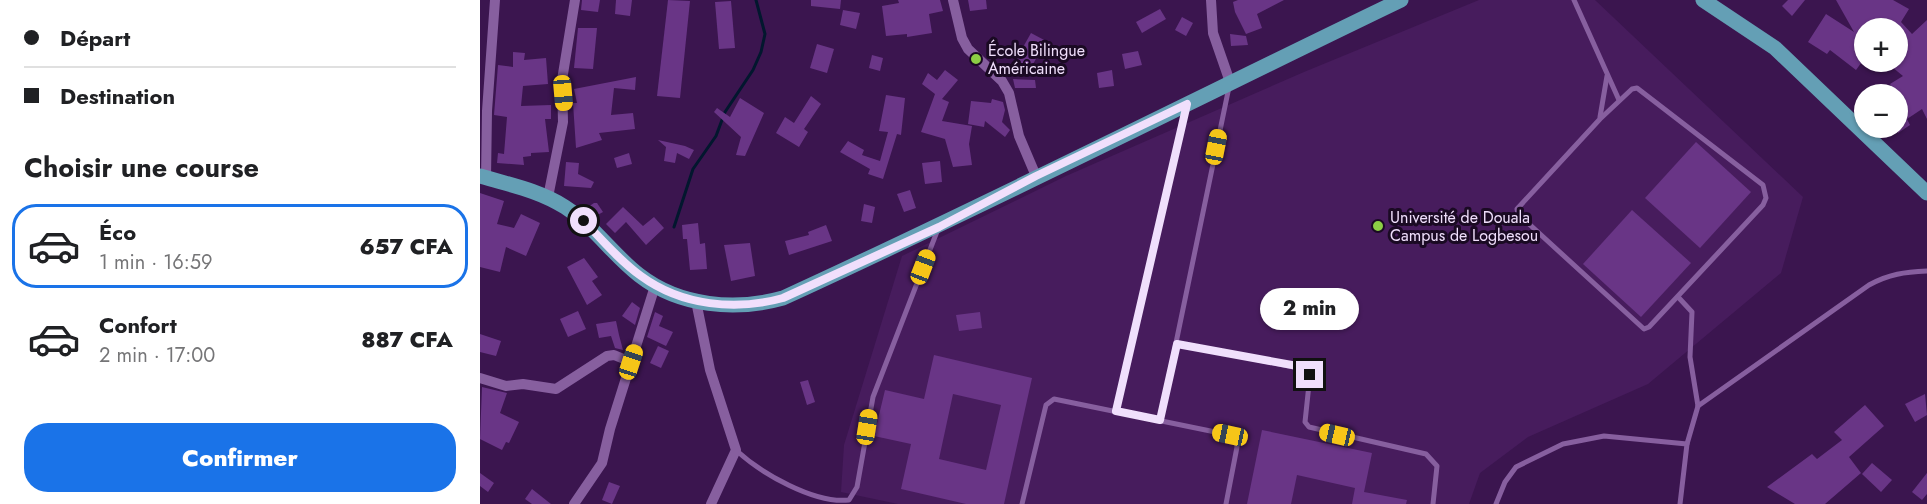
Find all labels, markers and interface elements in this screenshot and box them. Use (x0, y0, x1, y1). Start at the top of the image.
map controls (1854, 18, 1908, 138)
button: + (1854, 18, 1908, 72)
text: Départ (60, 22, 130, 54)
place label: École Bilingue Américaine (988, 39, 1085, 80)
marker: École Bilingue Américaine (969, 52, 983, 66)
car (552, 74, 574, 112)
text: Destination (60, 80, 175, 112)
button: − (1854, 84, 1908, 138)
car (1204, 128, 1228, 166)
text: Choisir une course (24, 148, 259, 187)
place label: Université de Douala Campus de Logbesou (1390, 206, 1538, 247)
route start (570, 207, 597, 234)
text: Éco (99, 216, 136, 248)
icon: car (27, 219, 81, 273)
marker: Université de Douala Campus de Logbesou (1371, 219, 1385, 233)
text: 657 CFA (359, 230, 453, 262)
car (908, 247, 938, 287)
text: 1 min · 16:59 (99, 248, 213, 277)
callout: 2 min (1260, 288, 1360, 330)
text: 2 min (1283, 294, 1336, 323)
text: Confort (99, 309, 177, 341)
icon: car (27, 312, 81, 366)
text: 887 CFA (361, 323, 453, 355)
text: 2 min · 17:00 (99, 341, 215, 370)
car (617, 342, 645, 382)
route end (1296, 361, 1323, 388)
car (855, 408, 879, 446)
car (1211, 422, 1249, 448)
car (1317, 422, 1357, 448)
button: Confirmer (24, 423, 456, 492)

